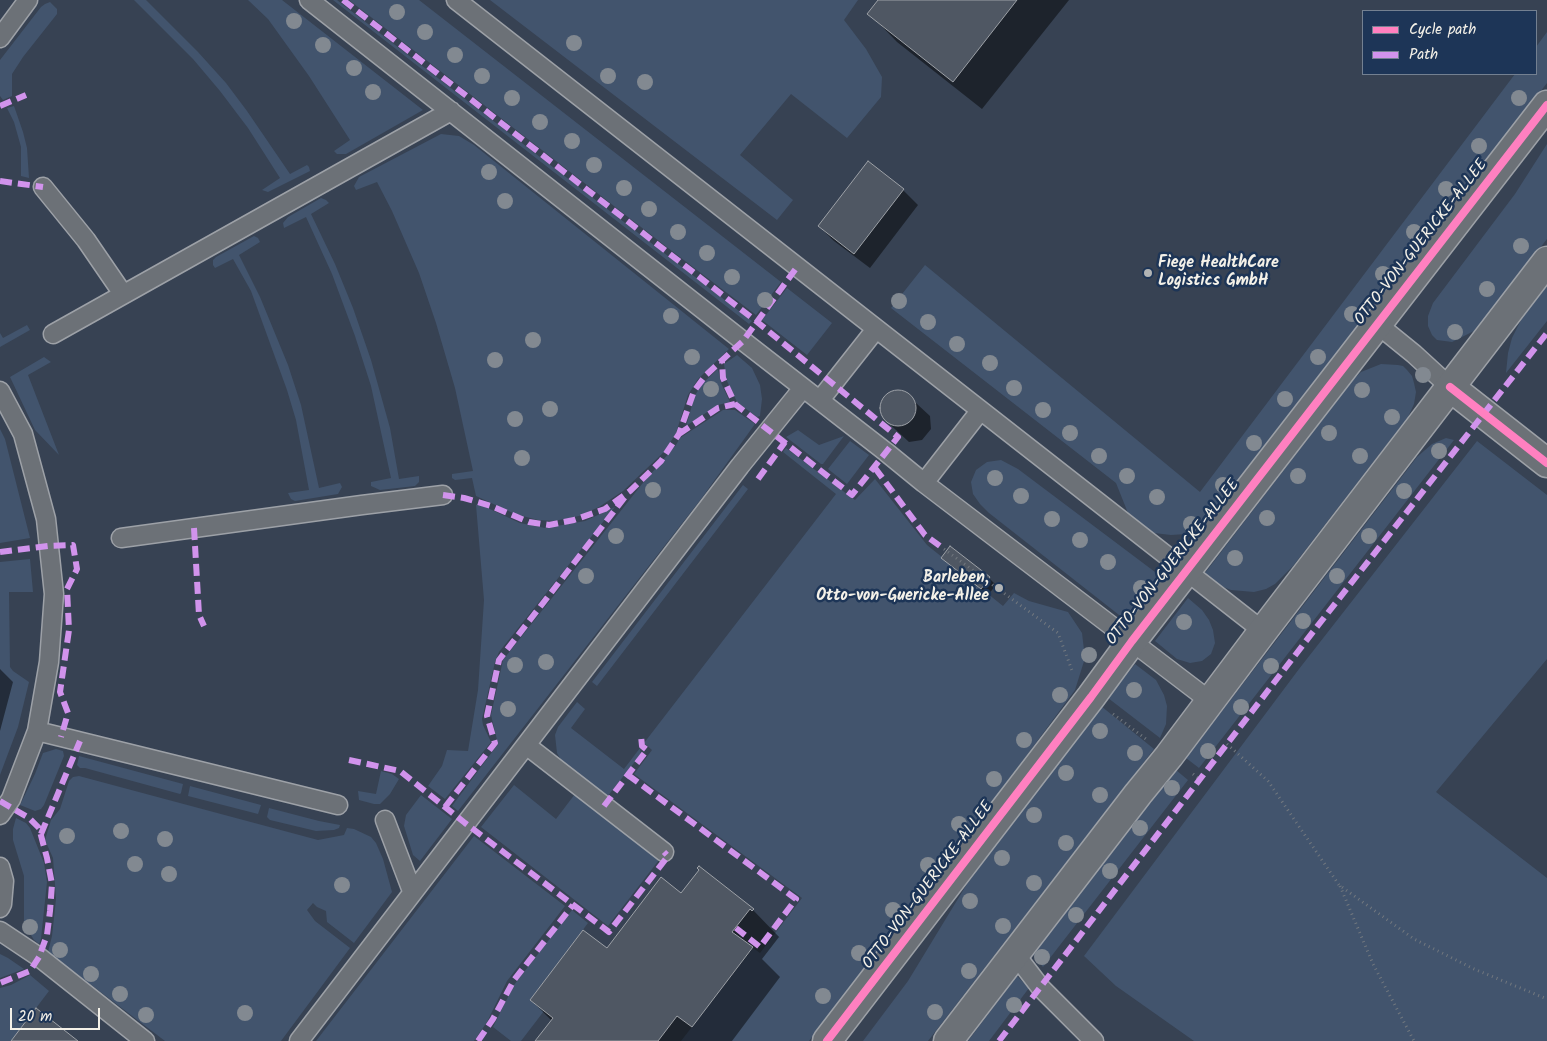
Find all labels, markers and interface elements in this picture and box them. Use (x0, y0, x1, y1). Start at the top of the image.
legend (1362, 10, 1537, 75)
text: Cycle path (1409, 18, 1476, 42)
text: Path (1409, 43, 1438, 67)
street label: OTTO-VON-GUERICKE-ALLEE (1351, 156, 1493, 330)
place label: Fiege HealthCare Logistics GmbH (1158, 254, 1279, 292)
marker: Fiege HealthCare Logistics GmbH (1142, 267, 1154, 279)
street label: OTTO-VON-GUERICKE-ALLEE (1103, 476, 1245, 650)
place label: Barleben, Otto-von-Guericke-Allee (816, 569, 989, 607)
marker: Barleben, Otto-von-Guericke-Allee (993, 582, 1005, 594)
street label: OTTO-VON-GUERICKE-ALLEE (860, 798, 998, 974)
scale bar (12, 998, 102, 1030)
text: 20 m (18, 1005, 52, 1029)

